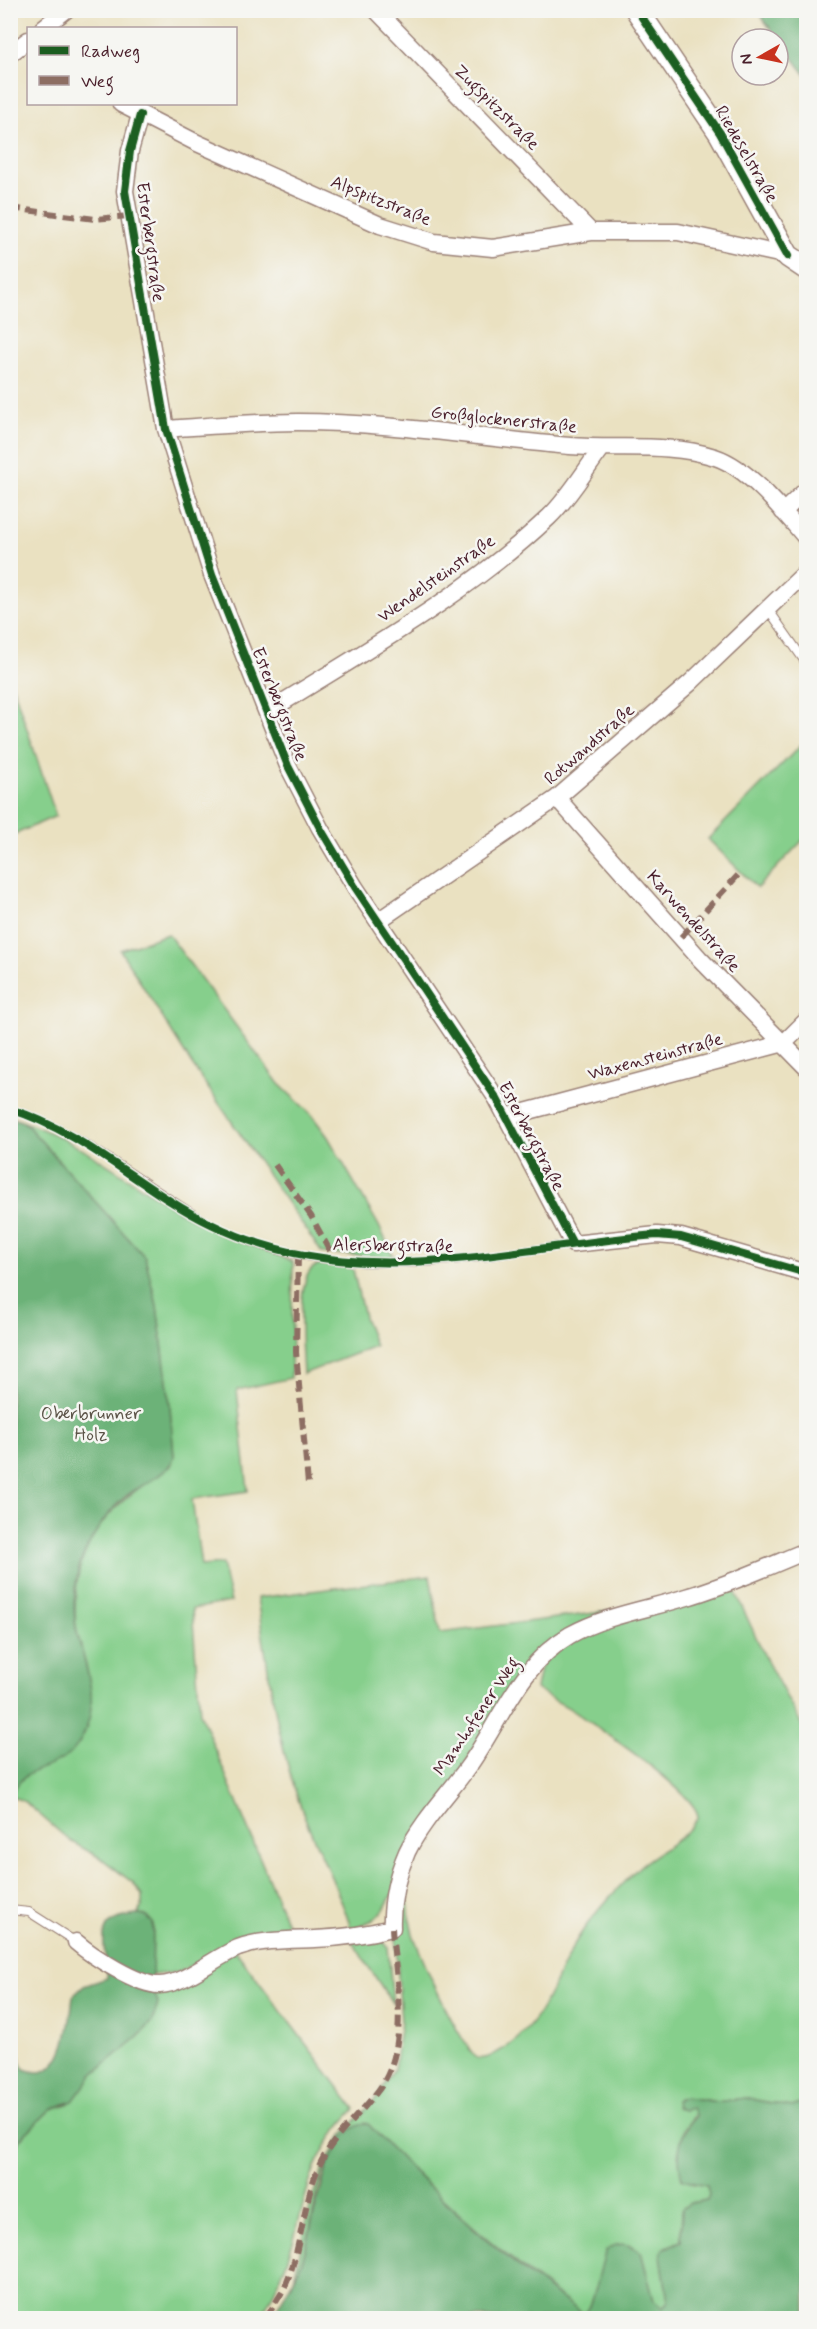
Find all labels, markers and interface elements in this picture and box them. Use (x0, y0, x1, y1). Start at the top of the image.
legend (27, 27, 237, 105)
north arrow (730, 27, 790, 87)
text: Radweg (81, 40, 140, 64)
text: N (735, 52, 758, 66)
street label: Zugspitzstraße (447, 59, 545, 157)
text: Weg (81, 70, 114, 96)
street label: Riedeselstraße (709, 101, 784, 208)
street label: Alpspitzstraße (327, 170, 435, 232)
street label: Esterbergstraße (128, 181, 170, 304)
street label: Großglocknerstraße (430, 400, 578, 440)
street label: Wendelsteinstraße (373, 529, 500, 628)
street label: Esterbergstraße (243, 644, 313, 766)
street label: Rotwandstraße (539, 699, 640, 791)
street label: Karwendelstraße (641, 865, 746, 978)
street label: Waxensteinstraße (585, 1027, 726, 1087)
street label: Esterbergstraße (490, 1078, 570, 1196)
street label: Alersbergstraße (332, 1233, 454, 1261)
park label: Oberbrunner Holz (41, 1402, 142, 1447)
street label: Mamhofener Weg (428, 1653, 527, 1782)

